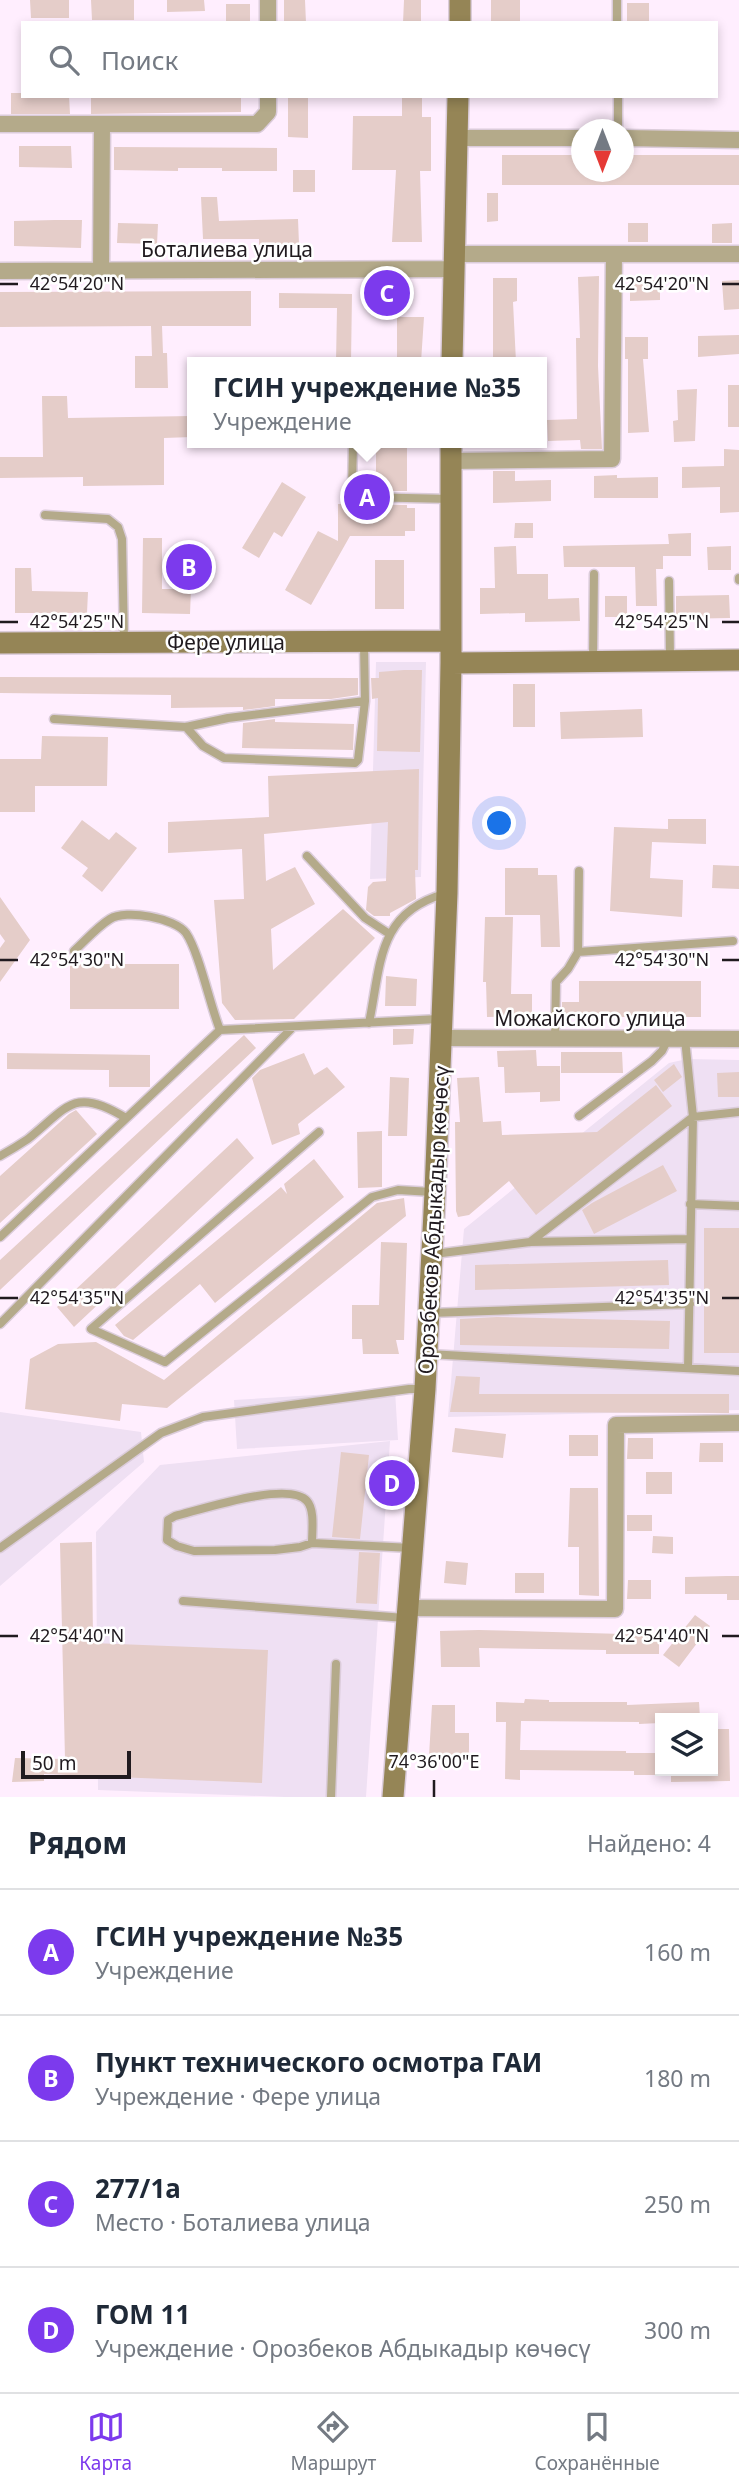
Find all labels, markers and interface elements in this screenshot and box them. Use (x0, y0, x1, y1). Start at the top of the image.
search box (21, 21, 718, 98)
icon: search (45, 41, 83, 79)
text: Поиск (101, 42, 178, 78)
north arrow (571, 119, 634, 182)
street label: Боталиева улица (141, 235, 313, 263)
pin: C (364, 267, 410, 319)
text: 42°54'20"N (30, 271, 124, 295)
text: 42°54'20"N (615, 271, 709, 295)
popup (187, 357, 547, 448)
text: ГСИН учреждение №35 (213, 369, 521, 405)
text: Учреждение (213, 405, 352, 437)
pin: A (344, 471, 390, 523)
pin: B (166, 541, 212, 593)
text: 42°54'25"N (30, 609, 124, 633)
text: 42°54'25"N (615, 609, 709, 633)
street label: Фере улица (167, 628, 285, 656)
your location (482, 806, 516, 840)
text: 42°54'30"N (30, 947, 124, 971)
text: 42°54'30"N (615, 947, 709, 971)
street label: Можайского улица (494, 1004, 686, 1032)
street label: Орозбеков Абдыкадыр көчөсү (411, 1065, 455, 1375)
text: 42°54'35"N (30, 1285, 124, 1309)
text: 42°54'35"N (615, 1285, 709, 1309)
pin: D (369, 1457, 415, 1509)
text: 42°54'40"N (30, 1623, 124, 1647)
text: 42°54'40"N (615, 1623, 709, 1647)
map controls (655, 1713, 718, 1776)
button: layers (655, 1713, 718, 1776)
scale bar (21, 1748, 131, 1780)
text: 74°36'00"E (389, 1749, 479, 1773)
text: 50 m (32, 1750, 76, 1776)
text: Рядом (28, 1822, 127, 1863)
text: Найдено: 4 (587, 1827, 711, 1859)
text: ГСИН учреждение №35 (95, 1918, 403, 1954)
text: A (43, 1936, 59, 1968)
text: 160 m (644, 1936, 711, 1968)
text: Учреждение (95, 1954, 234, 1986)
text: Пункт технического осмотра ГАИ (95, 2044, 542, 2080)
text: B (43, 2062, 59, 2094)
text: 180 m (644, 2062, 711, 2094)
text: Учреждение · Фере улица (95, 2080, 381, 2112)
text: 277/1а (95, 2170, 181, 2206)
text: C (44, 2188, 58, 2220)
text: 250 m (644, 2188, 711, 2220)
text: Место · Боталиева улица (95, 2206, 371, 2238)
text: ГОМ 11 (95, 2296, 190, 2332)
text: D (43, 2314, 59, 2346)
text: 300 m (644, 2314, 711, 2346)
text: Учреждение · Орозбеков Абдыкадыр көчөсү (95, 2332, 590, 2364)
tab: Карта (79, 2408, 132, 2476)
tab: Маршрут (290, 2408, 376, 2476)
tab: Сохранённые (535, 2408, 660, 2476)

